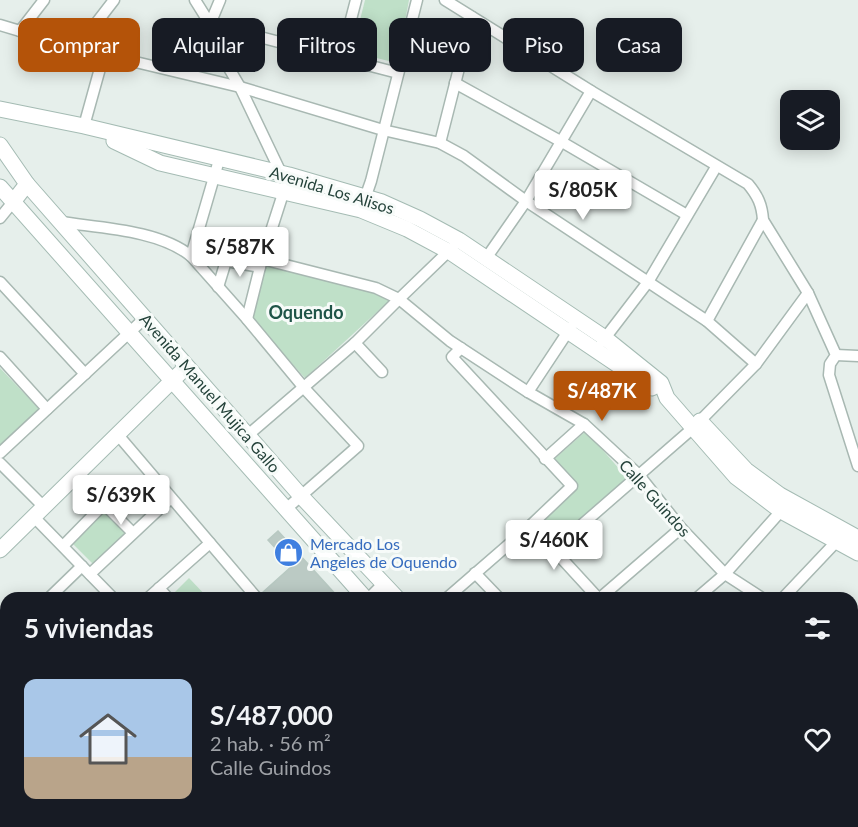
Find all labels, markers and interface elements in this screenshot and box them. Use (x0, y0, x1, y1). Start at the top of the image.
chip: Comprar (18, 18, 140, 72)
chip: Alquilar (152, 18, 265, 72)
chip: Filtros (277, 18, 377, 72)
chip: Nuevo (389, 18, 491, 72)
chip: Piso (503, 18, 584, 72)
chip: Casa (596, 18, 682, 72)
map controls (780, 90, 840, 150)
button: layers (780, 90, 840, 150)
street label: Avenida Los Alisos (268, 162, 397, 217)
pin: S/805K (534, 170, 632, 221)
text: S/805K (549, 177, 617, 201)
pin: S/587K (191, 227, 289, 278)
text: S/587K (206, 234, 274, 258)
district label: Oquendo (268, 301, 344, 323)
street label: Avenida Manuel Mujica Gallo (136, 309, 285, 476)
pin: S/487K (553, 371, 651, 422)
text: S/487K (568, 378, 636, 402)
street label: Calle Guindos (616, 455, 695, 540)
pin: S/639K (72, 475, 170, 526)
text: S/639K (87, 482, 155, 506)
pin: S/460K (505, 520, 603, 571)
text: S/460K (520, 527, 588, 551)
place label: Mercado Los Angeles de Oquendo (310, 534, 457, 571)
shop icon: Mercado Los Angeles de Oquendo (273, 537, 305, 569)
text: 5 viviendas (24, 612, 153, 644)
icon: filters (801, 612, 834, 645)
text: S/487,000 (210, 699, 333, 731)
icon: home (72, 703, 144, 775)
icon: heart (801, 723, 834, 756)
text: 2 hab. · 56 m² (210, 731, 331, 755)
text: Calle Guindos (210, 755, 331, 779)

